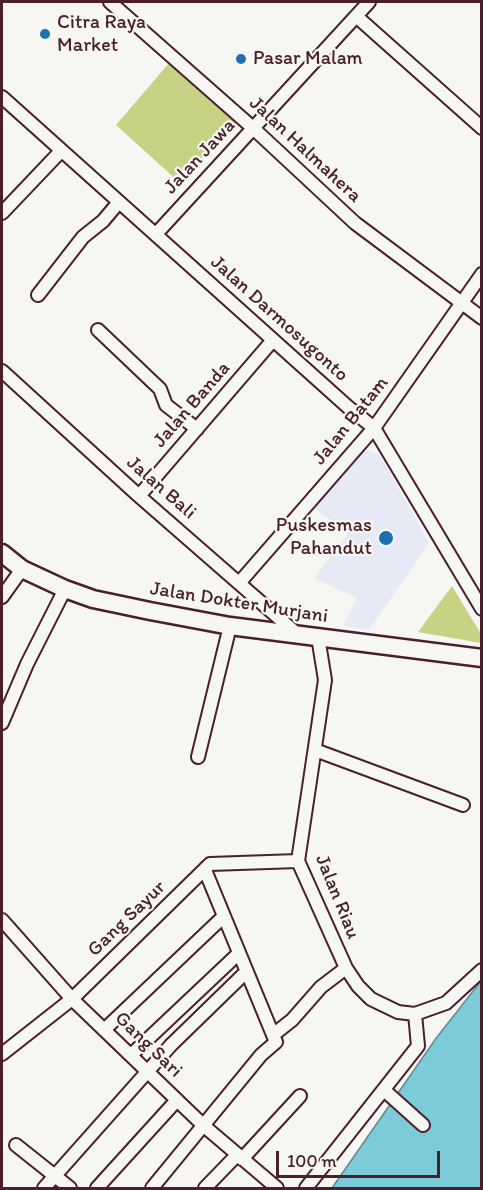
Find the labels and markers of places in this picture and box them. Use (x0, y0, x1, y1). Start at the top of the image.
place label: Citra Raya Market (57, 11, 146, 58)
marker: Citra Raya Market (38, 27, 52, 41)
place label: Pasar Malam (253, 47, 363, 71)
marker: Pasar Malam (234, 52, 248, 66)
place label: Puskesmas Pahandut (276, 514, 372, 561)
marker: Puskesmas Pahandut (377, 529, 395, 547)

